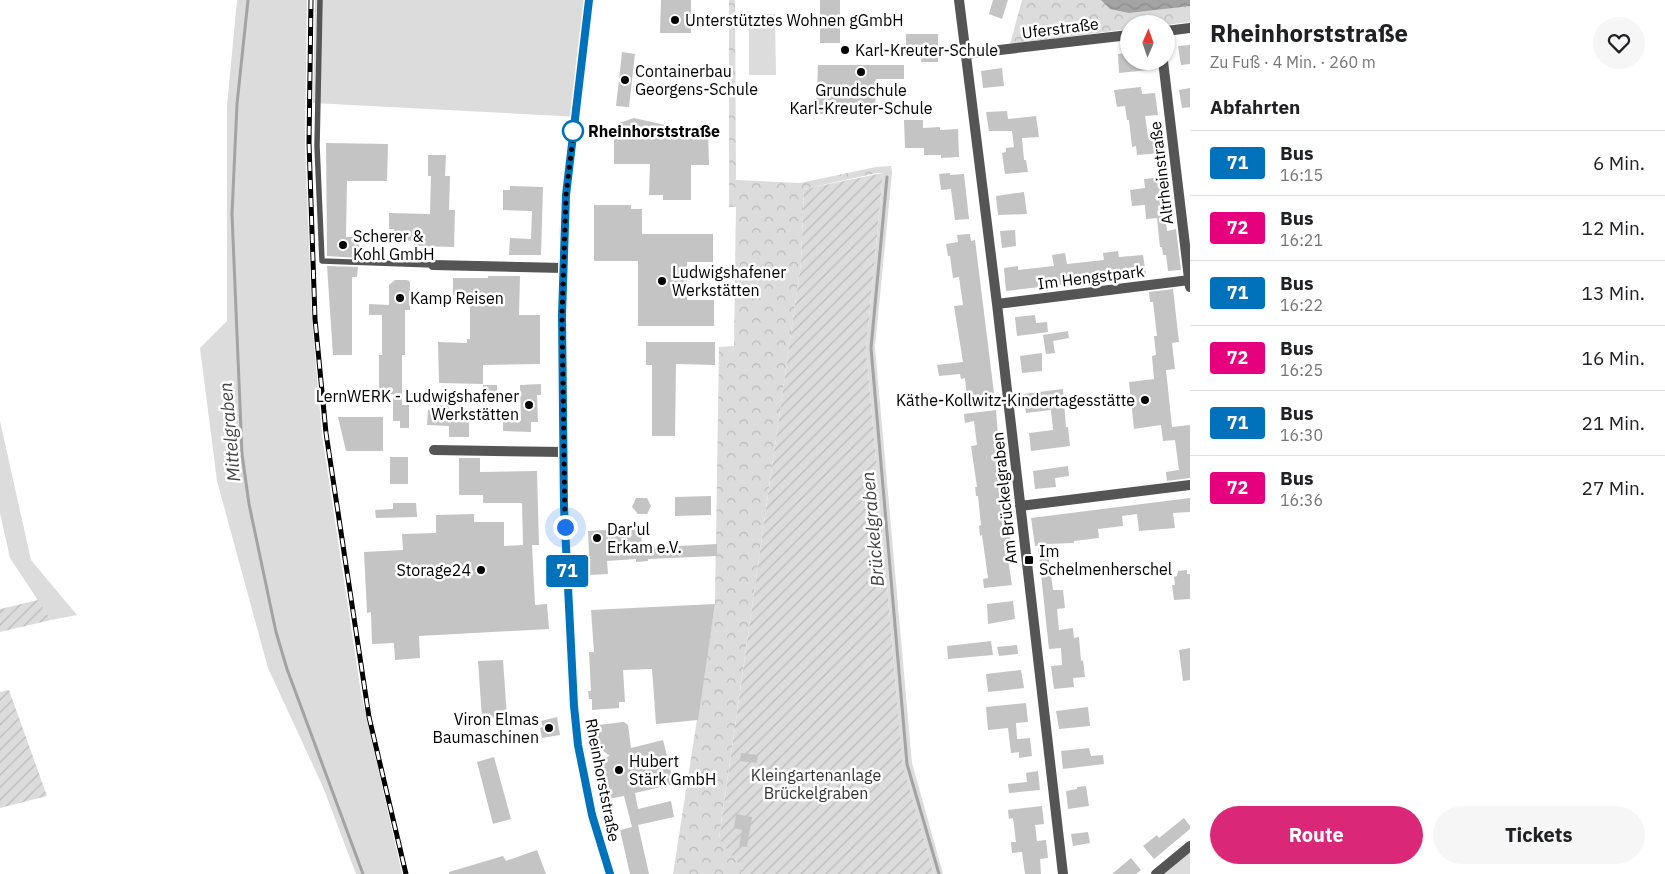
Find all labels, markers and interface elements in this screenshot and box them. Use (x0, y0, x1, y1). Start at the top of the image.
place label: Unterstütztes Wohnen gGmbH (685, 10, 903, 30)
street label: Uferstraße (1020, 13, 1100, 43)
marker: Unterstütztes Wohnen gGmbH (669, 14, 681, 26)
north arrow (1120, 15, 1175, 70)
map controls (1120, 15, 1175, 70)
text: Rheinhorststraße (1210, 17, 1408, 49)
button: heart (1593, 17, 1645, 69)
place label: Karl-Kreuter-Schule (855, 40, 998, 60)
marker: Karl-Kreuter-Schule (839, 44, 851, 56)
text: Zu Fuß · 4 Min. · 260 m (1210, 52, 1376, 72)
place label: Containerbau Georgens-Schule (635, 61, 758, 99)
marker: Grundschule Karl-Kreuter-Schule (855, 66, 867, 78)
marker: Containerbau Georgens-Schule (619, 74, 631, 86)
place label: Grundschule Karl-Kreuter-Schule (789, 80, 933, 118)
text: Abfahrten (1210, 95, 1300, 119)
marker: Rheinhorststraße (562, 120, 584, 142)
street label: Altrheinstraße (1145, 120, 1177, 226)
place label: Rheinhorststraße (588, 121, 720, 141)
text: Bus (1280, 141, 1314, 165)
text: 71 (1227, 151, 1248, 174)
text: 6 Min. (1593, 151, 1645, 175)
text: 16:15 (1280, 165, 1323, 185)
text: Bus (1280, 206, 1314, 230)
text: 72 (1227, 216, 1248, 239)
text: 12 Min. (1582, 216, 1645, 240)
place label: Scherer & Kohl GmbH (353, 226, 435, 264)
text: 16:21 (1280, 230, 1323, 250)
marker: Scherer & Kohl GmbH (337, 239, 349, 251)
street label: Im Hengstpark (1037, 260, 1146, 293)
place label: Ludwigshafener Werkstätten (672, 262, 786, 300)
text: Bus (1280, 271, 1314, 295)
marker: Ludwigshafener Werkstätten (656, 275, 668, 287)
text: 71 (1227, 281, 1248, 304)
text: 13 Min. (1582, 281, 1645, 305)
place label: Kamp Reisen (410, 288, 504, 308)
marker: Kamp Reisen (394, 292, 406, 304)
text: 16:22 (1280, 295, 1323, 315)
text: Bus (1280, 336, 1314, 360)
text: 72 (1227, 346, 1248, 369)
text: 16 Min. (1582, 346, 1645, 370)
text: 16:25 (1280, 360, 1323, 380)
water label: Mittelgraben (214, 381, 245, 483)
place label: LernWERK - Ludwigshafener Werkstätten (316, 386, 519, 424)
place label: Käthe-Kollwitz-Kindertagesstätte (896, 390, 1135, 410)
marker: Käthe-Kollwitz-Kindertagesstätte (1139, 394, 1151, 406)
marker: LernWERK - Ludwigshafener Werkstätten (523, 399, 535, 411)
text: Bus (1280, 401, 1314, 425)
text: 71 (1227, 411, 1248, 434)
text: 21 Min. (1582, 411, 1645, 435)
text: 16:30 (1280, 425, 1323, 445)
street label: Am Brückelgraben (987, 431, 1021, 565)
text: Bus (1280, 466, 1314, 490)
water label: Brückelgraben (856, 471, 889, 587)
text: 72 (1227, 476, 1248, 499)
text: 27 Min. (1582, 476, 1645, 500)
text: 16:36 (1280, 490, 1323, 510)
your location (553, 515, 578, 540)
place label: Dar'ul Erkam e.V. (607, 519, 682, 557)
marker: Dar'ul Erkam e.V. (591, 532, 603, 544)
place label: Im Schelmenherschel (1039, 541, 1172, 579)
marker: Im Schelmenherschel (1023, 554, 1035, 566)
line badge: 71 (544, 555, 590, 587)
text: 71 (556, 559, 578, 582)
place label: Storage24 (397, 560, 471, 580)
marker: Storage24 (475, 564, 487, 576)
place label: Viron Elmas Baumaschinen (433, 709, 539, 747)
street label: Rheinhorststraße (581, 717, 625, 844)
marker: Viron Elmas Baumaschinen (543, 722, 555, 734)
place label: Hubert Stärk GmbH (629, 751, 716, 789)
marker: Hubert Stärk GmbH (613, 764, 625, 776)
park label: Kleingartenanlage Brückelgraben (751, 765, 881, 803)
button: Route (1210, 806, 1423, 864)
button: Tickets (1433, 806, 1645, 864)

